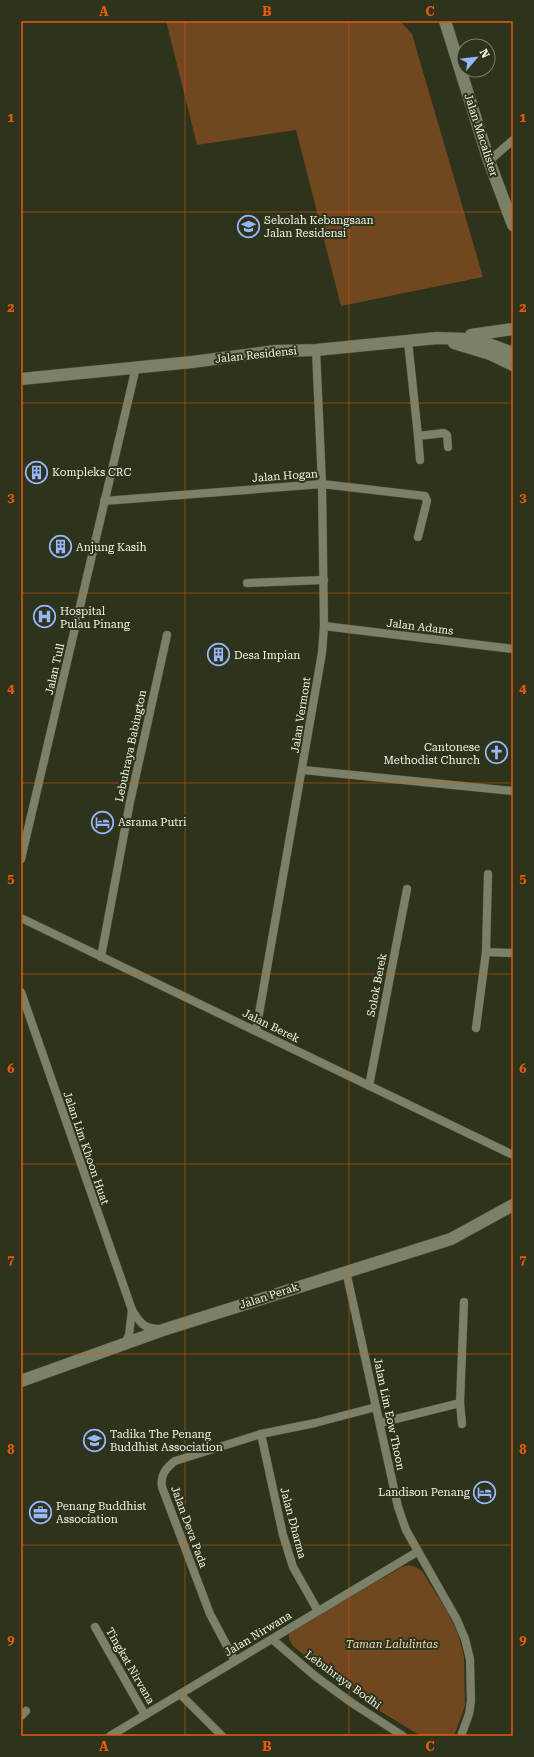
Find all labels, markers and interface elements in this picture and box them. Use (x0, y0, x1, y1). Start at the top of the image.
text: A (99, 4, 109, 19)
text: B (262, 4, 272, 19)
text: C (425, 4, 435, 19)
north arrow (456, 38, 496, 78)
text: N (477, 47, 492, 61)
street label: Jalan Macalister (461, 92, 501, 178)
text: 1 (7, 110, 15, 125)
text: 1 (519, 110, 527, 125)
school or university icon: Sekolah Kebangsaan Jalan Residensi (236, 213, 262, 239)
place label: Sekolah Kebangsaan Jalan Residensi (264, 214, 374, 240)
text: 2 (7, 300, 15, 315)
text: 2 (519, 300, 527, 315)
street label: Jalan Residensi (214, 344, 298, 366)
building icon: Kompleks CRC (24, 459, 50, 485)
place label: Kompleks CRC (52, 466, 131, 479)
street label: Jalan Hogan (252, 467, 318, 485)
text: 3 (7, 490, 15, 505)
text: 3 (519, 490, 527, 505)
building icon: Anjung Kasih (47, 534, 73, 560)
place label: Anjung Kasih (76, 541, 147, 554)
hospital icon: Hospital Pulau Pinang (32, 604, 58, 630)
place label: Hospital Pulau Pinang (60, 605, 131, 631)
street label: Jalan Adams (386, 616, 454, 638)
street label: Jalan Tull (43, 642, 67, 696)
building icon: Desa Impian (206, 642, 232, 668)
place label: Desa Impian (234, 649, 300, 662)
street label: Jalan Vermont (289, 676, 313, 754)
text: 4 (7, 681, 15, 696)
text: 4 (519, 681, 527, 696)
street label: Lebuhraya Babington (113, 689, 149, 803)
church icon: Cantonese Methodist Church (483, 740, 509, 766)
place label: Cantonese Methodist Church (383, 741, 480, 767)
hotel icon: Asrama Putri (89, 809, 115, 835)
place label: Asrama Putri (118, 816, 187, 829)
text: 5 (7, 871, 15, 886)
text: 5 (519, 871, 527, 886)
street label: Solok Berek (364, 952, 390, 1018)
street label: Jalan Berek (240, 1007, 302, 1045)
text: 6 (7, 1061, 15, 1076)
text: 6 (519, 1061, 527, 1076)
street label: Jalan Lim Khoon Huat (61, 1090, 111, 1206)
text: 7 (7, 1252, 15, 1267)
text: 7 (519, 1252, 527, 1267)
street label: Jalan Perak (238, 1280, 300, 1312)
street label: Jalan Lim Eow Thoon (371, 1356, 407, 1472)
school or university icon: Tadika The Penang Buddhist Association (81, 1427, 107, 1453)
place label: Tadika The Penang Buddhist Association (110, 1428, 223, 1454)
text: 8 (7, 1442, 15, 1457)
text: 8 (519, 1442, 527, 1457)
hotel icon: Landison Penang (472, 1479, 498, 1505)
street label: Jalan Deva Pada (168, 1484, 210, 1570)
street label: Jalan Dharma (277, 1486, 309, 1560)
place label: Landison Penang (378, 1486, 471, 1499)
office icon: Penang Buddhist Association (28, 1499, 54, 1525)
place label: Penang Buddhist Association (56, 1500, 146, 1526)
street label: Jalan Nirwana (222, 1609, 294, 1659)
street label: Tingkat Nirvana (103, 1626, 157, 1706)
text: 9 (7, 1632, 15, 1647)
text: 9 (519, 1632, 527, 1647)
park label: Taman Lalulintas (346, 1638, 438, 1651)
street label: Lebuhraya Bodhi (302, 1648, 384, 1712)
text: A (99, 1739, 109, 1754)
text: B (262, 1739, 272, 1754)
text: C (425, 1739, 435, 1754)

